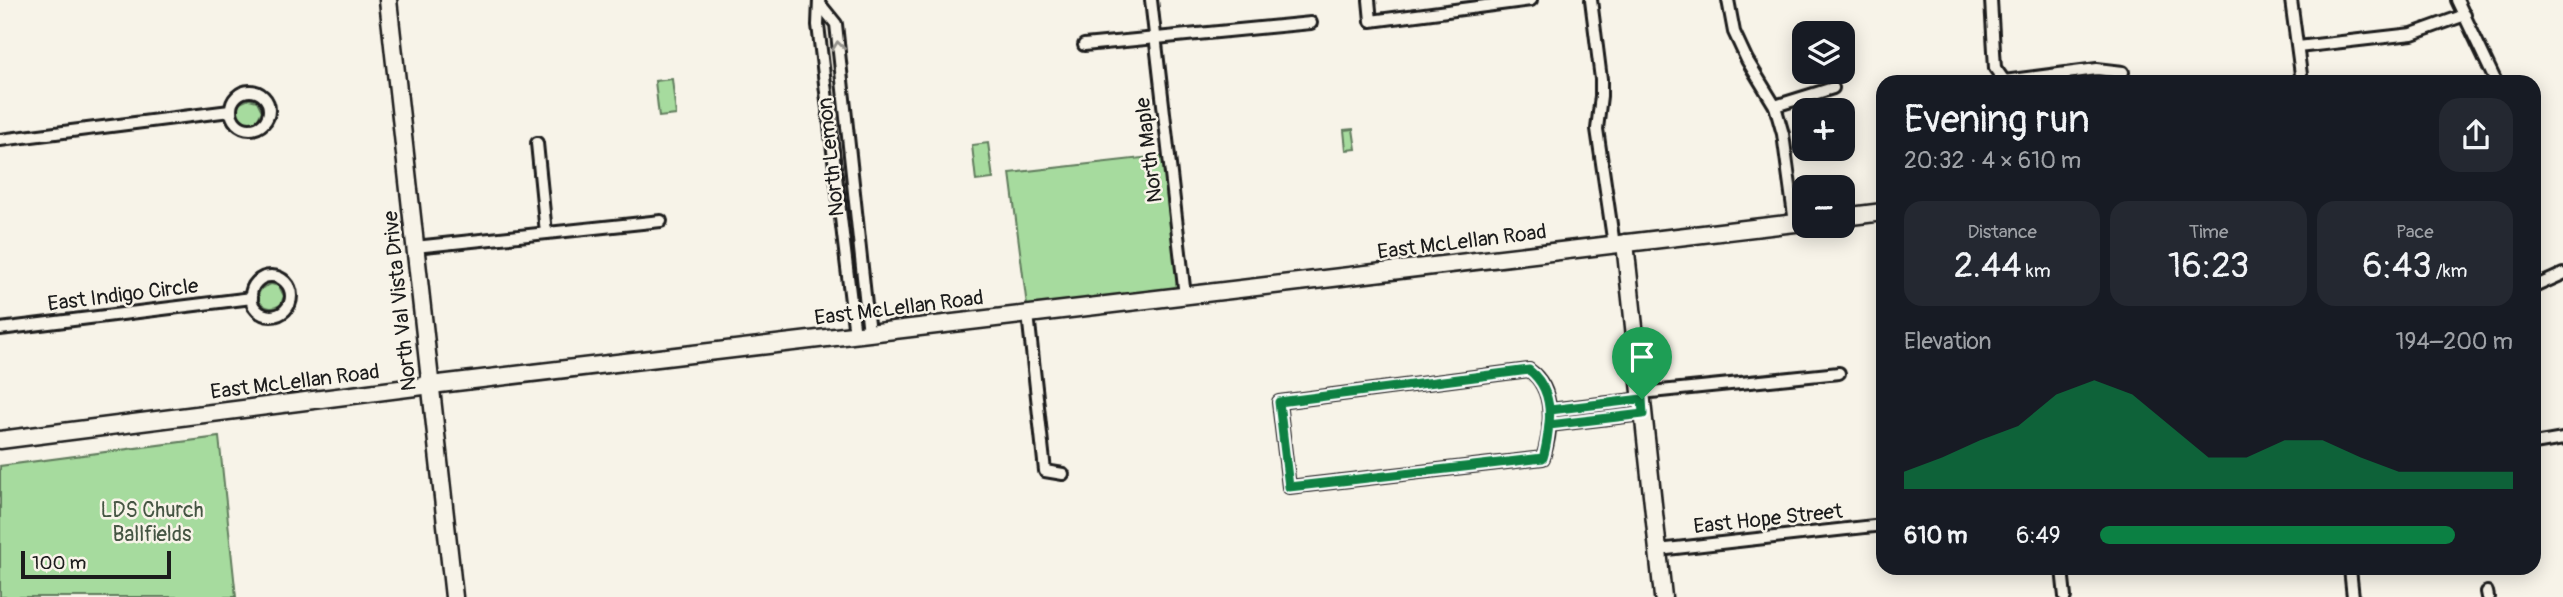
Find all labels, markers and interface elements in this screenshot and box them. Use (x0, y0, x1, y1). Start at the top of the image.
map controls (1792, 21, 1855, 238)
button: layers (1792, 21, 1855, 84)
one-way arrow (831, 40, 846, 52)
street label: North Maple (1129, 95, 1169, 204)
street label: North Lemon (811, 96, 851, 218)
text: Evening run (1904, 96, 2090, 144)
button: + (1792, 98, 1855, 161)
button: share (2439, 98, 2513, 172)
text: 20:32 · 4 × 610 m (1904, 146, 2081, 175)
button: − (1792, 175, 1855, 238)
street label: North Val Vista Drive (377, 209, 423, 392)
street label: East McLellan Road (1376, 218, 1548, 266)
text: Distance (1967, 220, 2037, 244)
text: Time (2189, 220, 2228, 244)
text: Pace (2396, 220, 2434, 244)
text: 2.44 (1954, 244, 2022, 288)
text: 16:23 (2168, 244, 2249, 288)
text: 6:43 (2362, 244, 2432, 288)
text: km (2022, 259, 2051, 283)
text: /km (2432, 259, 2467, 283)
street label: East Indigo Circle (46, 272, 200, 318)
street label: East McLellan Road (813, 284, 985, 332)
pin (1612, 327, 1672, 399)
text: Elevation (1904, 327, 1992, 356)
text: 194–200 m (2396, 327, 2513, 356)
icon: arrive (1623, 338, 1661, 376)
street label: East McLellan Road (209, 358, 381, 406)
park label: LDS Church Ballfields (100, 497, 204, 548)
street label: East Hope Street (1692, 498, 1844, 540)
text: 610 m (1904, 521, 1968, 550)
text: 6:49 (2016, 521, 2061, 550)
scale bar (21, 548, 172, 580)
text: 100 m (32, 551, 86, 575)

